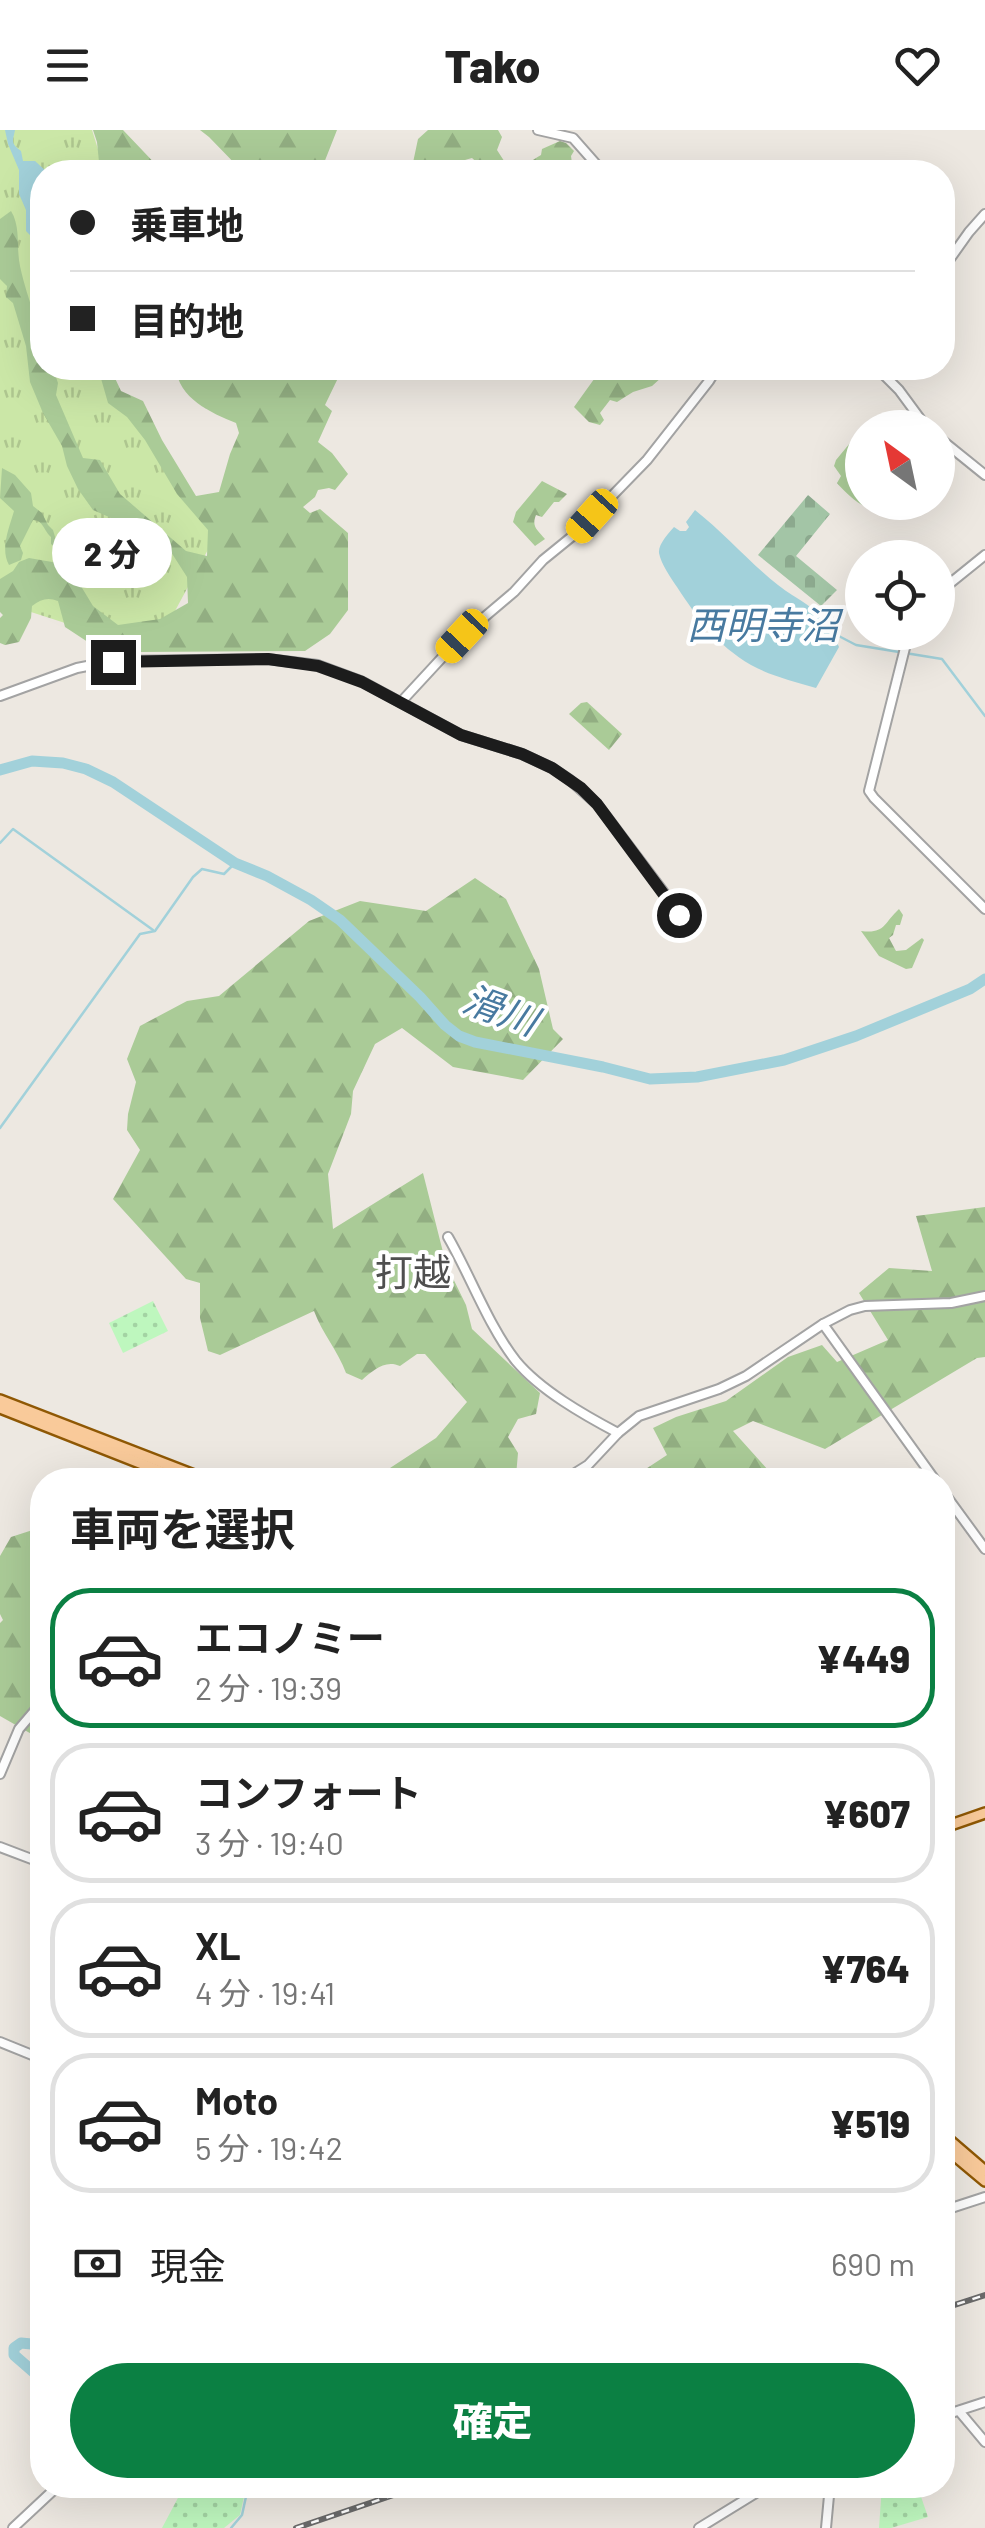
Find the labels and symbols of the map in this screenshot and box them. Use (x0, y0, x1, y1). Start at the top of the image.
north arrow (845, 410, 955, 520)
car (561, 484, 623, 548)
callout: 2 分 (53, 517, 173, 587)
water label: 西明寺沼 (687, 601, 844, 647)
car (431, 604, 493, 668)
route end (91, 640, 136, 685)
route start (657, 893, 702, 938)
water label: 滑川 (457, 974, 548, 1045)
district label: 打越 (375, 1248, 451, 1294)

